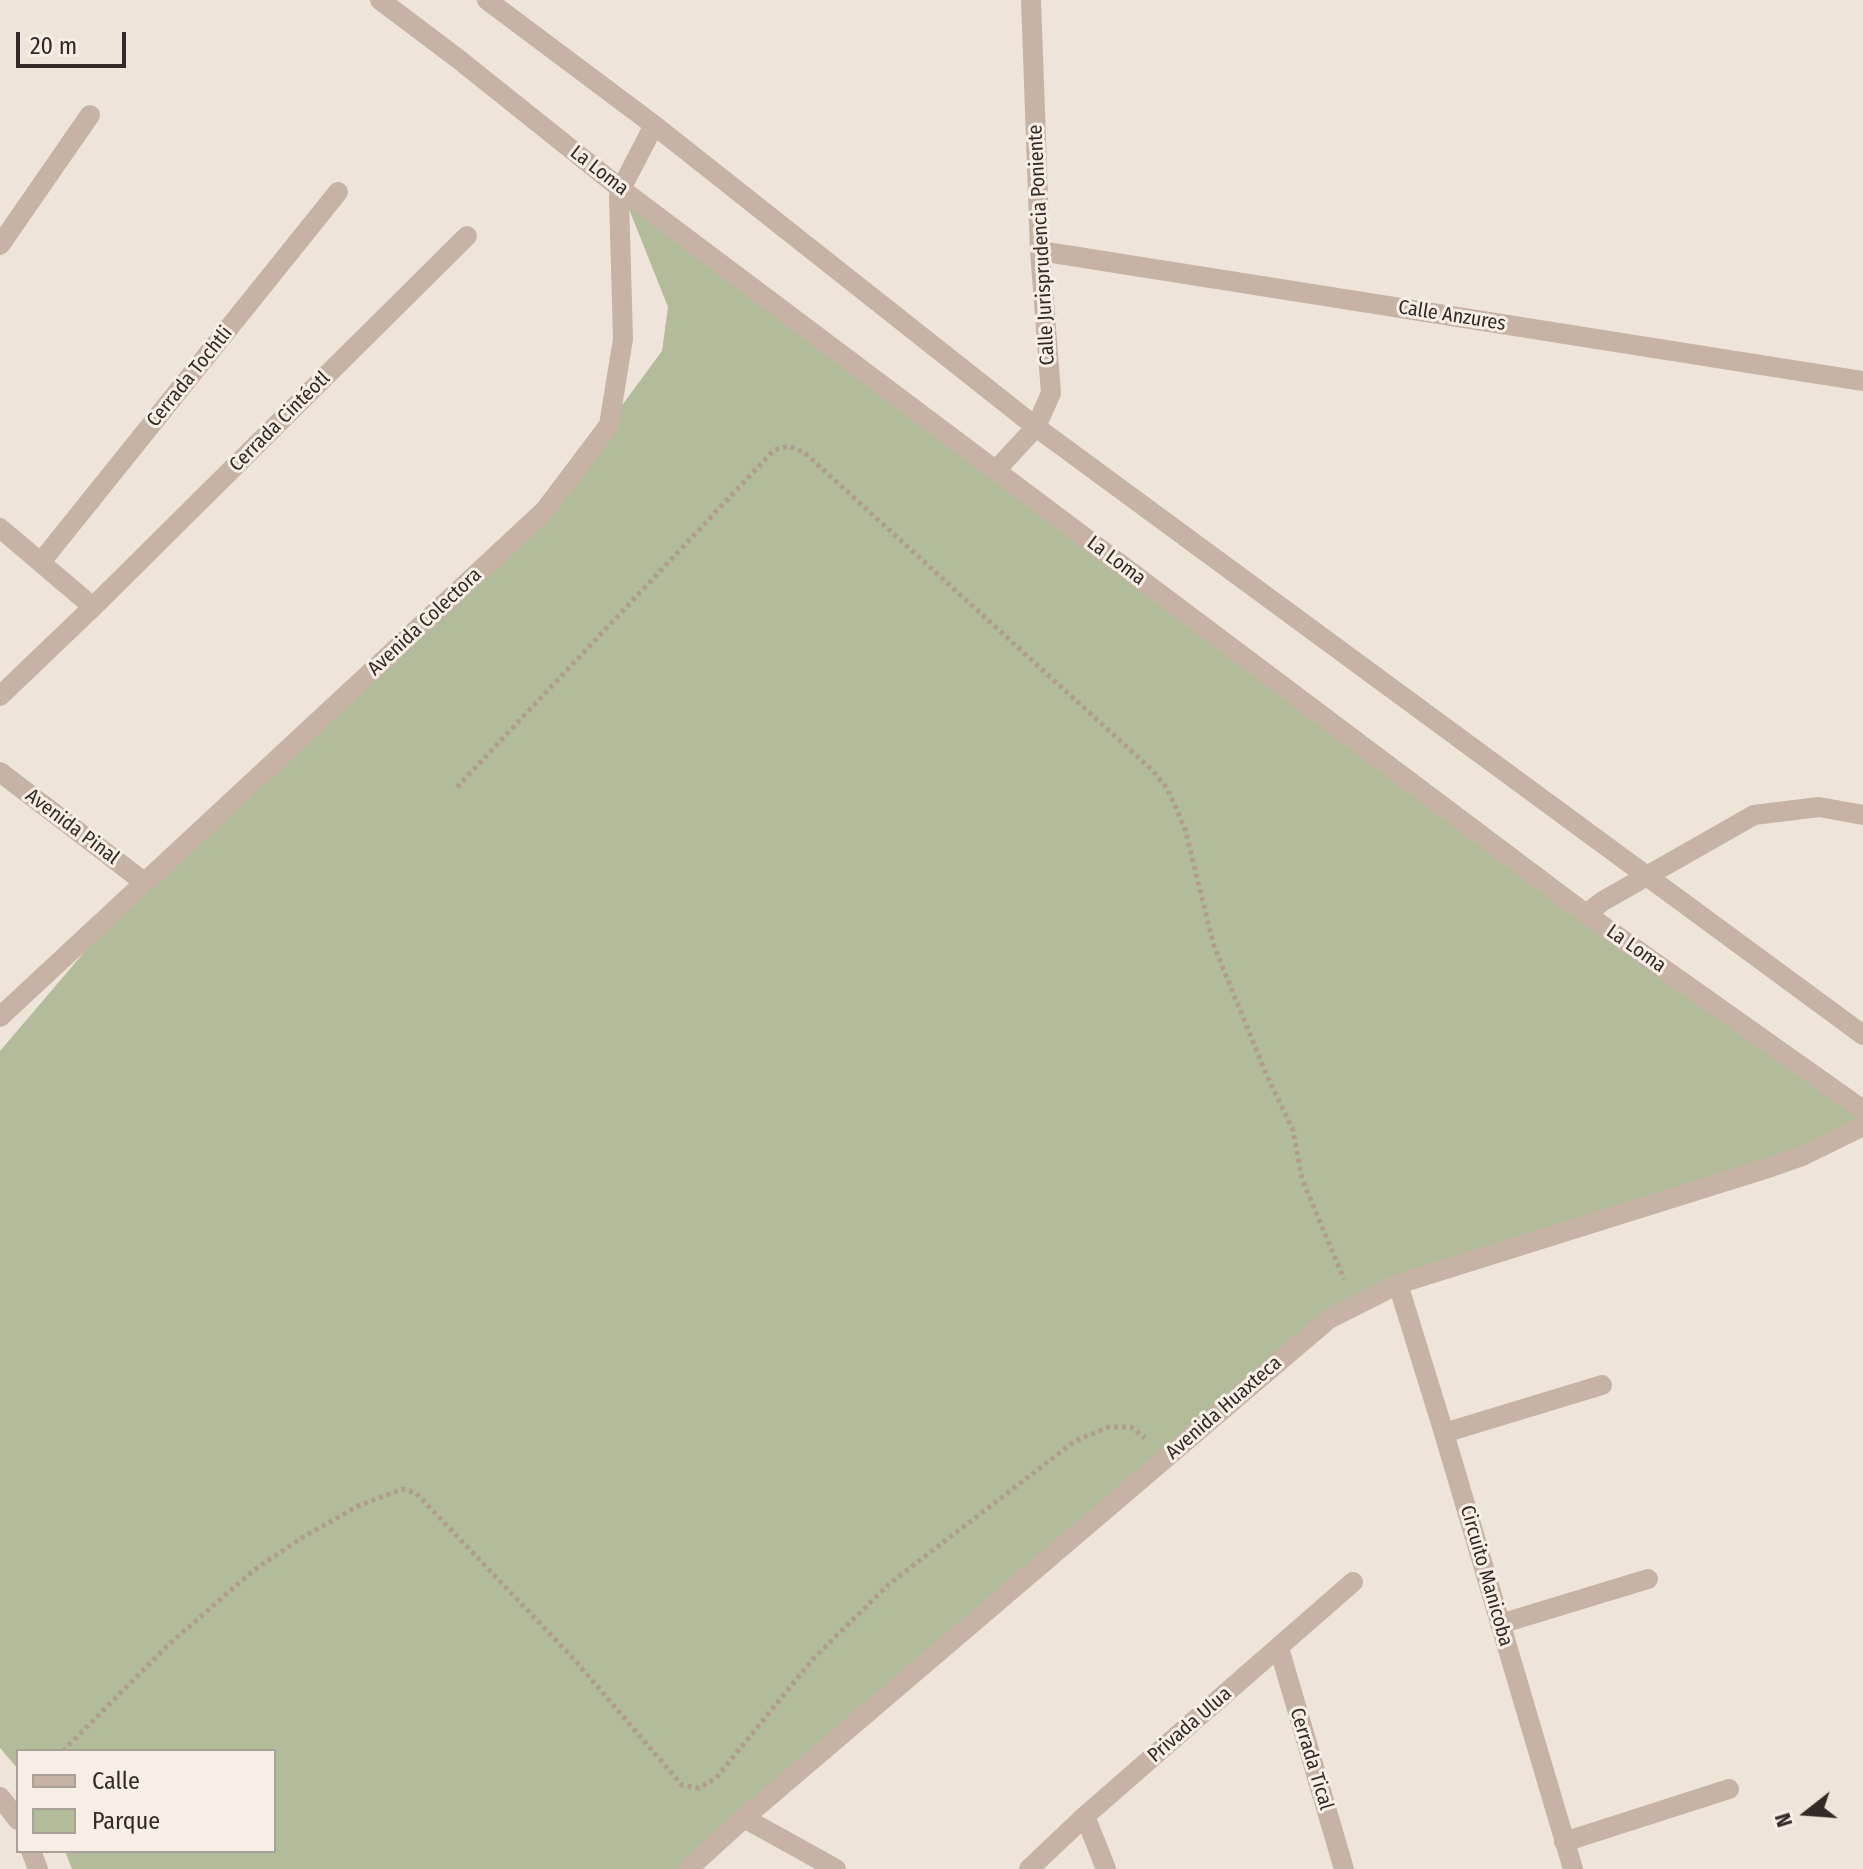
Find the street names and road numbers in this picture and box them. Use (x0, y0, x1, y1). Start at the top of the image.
street label: Calle Jurisprudencia Poniente (1024, 124, 1060, 366)
street label: La Loma (565, 141, 633, 201)
street label: Calle Anzures (1396, 296, 1508, 336)
street label: Cerrada Tochtli (142, 322, 238, 432)
street label: Cerrada Cintéotl (225, 367, 335, 477)
street label: La Loma (1082, 531, 1150, 591)
street label: Avenida Colectora (363, 563, 487, 681)
street label: Avenida Pinal (20, 784, 124, 870)
street label: La Loma (1602, 920, 1670, 978)
street label: Avenida Huaxteca (1161, 1351, 1287, 1465)
street label: Circuito Manicoba (1454, 1503, 1518, 1649)
street label: Privada Ulua (1143, 1682, 1237, 1768)
street label: Cerrada Tical (1284, 1705, 1338, 1813)

